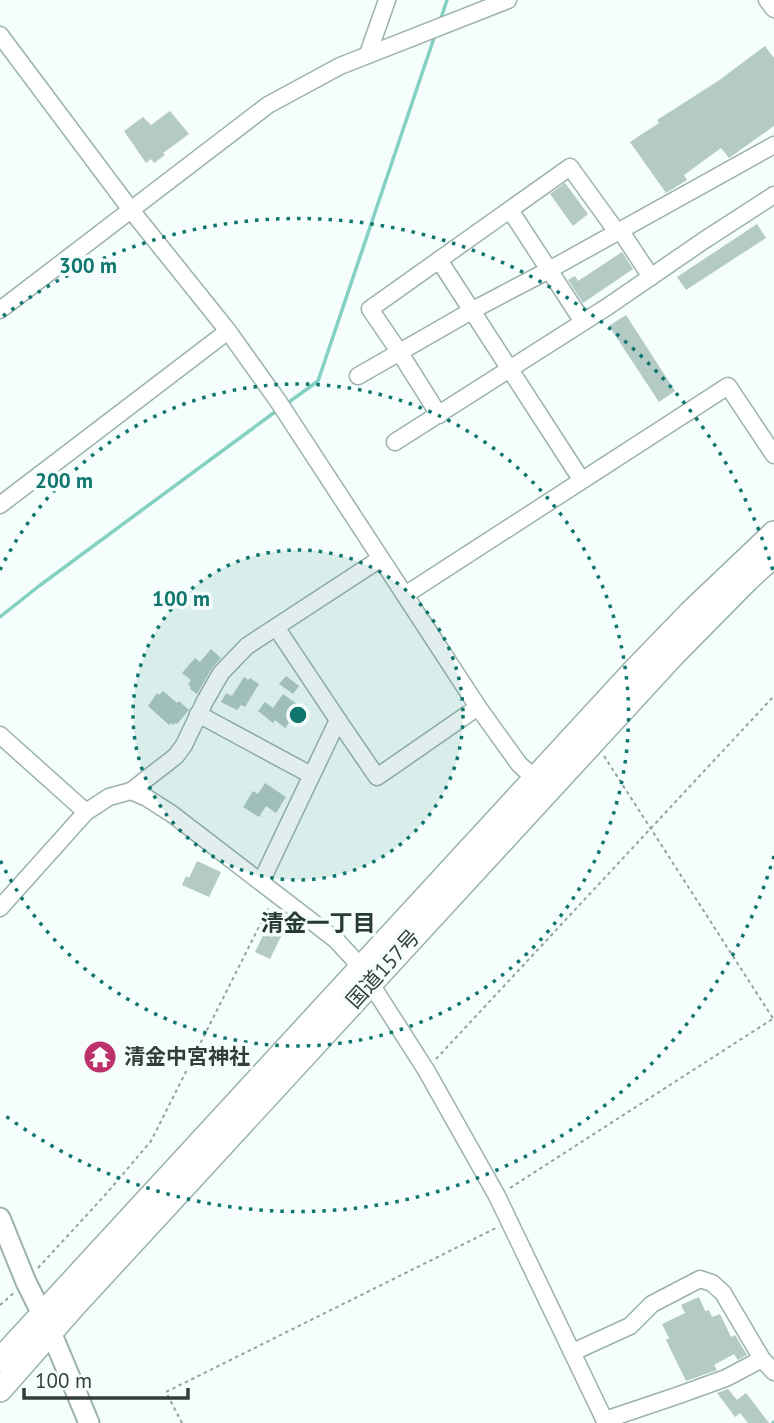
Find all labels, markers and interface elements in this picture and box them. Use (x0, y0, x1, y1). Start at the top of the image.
text: 300 m (59, 252, 117, 279)
text: 200 m (35, 467, 93, 494)
text: 100 m (152, 585, 210, 612)
centre of rings (286, 703, 310, 727)
district label: 清金一丁目 (261, 908, 376, 937)
street label: 国道157号 (340, 923, 425, 1014)
temple icon: 清金中宮神社 (81, 1038, 119, 1076)
place label: 清金中宮神社 (124, 1043, 250, 1070)
scale bar (24, 1356, 189, 1400)
text: 100 m (35, 1367, 92, 1394)

